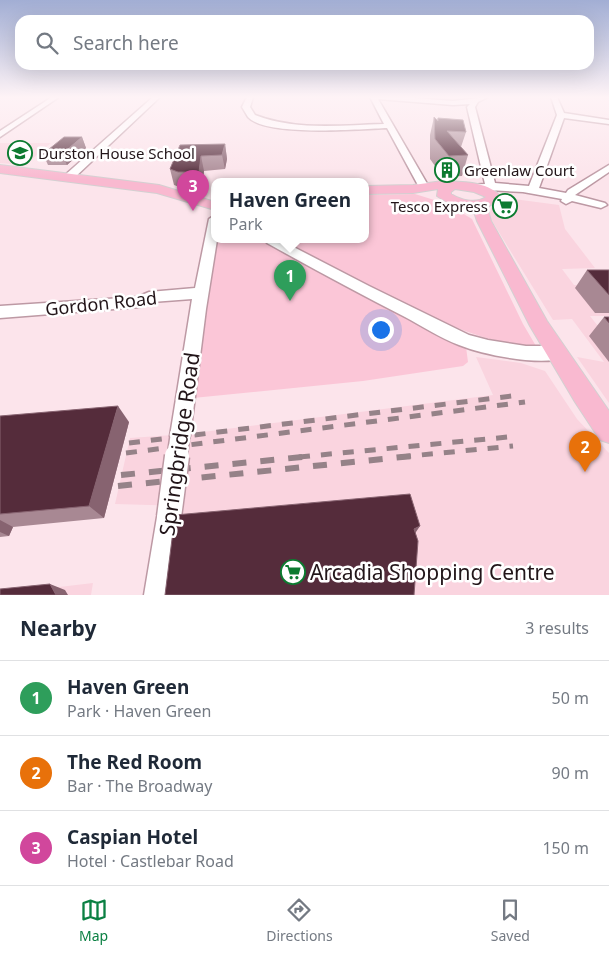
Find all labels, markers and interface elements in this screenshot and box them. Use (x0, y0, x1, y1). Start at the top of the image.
search box (15, 15, 594, 70)
icon: search (33, 29, 61, 57)
text: Search here (73, 30, 179, 56)
school or university icon: Durston House School (7, 140, 33, 166)
place label: Durston House School (38, 143, 195, 163)
building icon: Greenlaw Court (434, 157, 460, 183)
place label: Greenlaw Court (464, 160, 575, 180)
pin: 3 (177, 170, 209, 211)
popup (211, 178, 369, 243)
text: Haven Green (229, 187, 351, 213)
supermarket icon: Tesco Express (492, 193, 518, 219)
place label: Tesco Express (391, 196, 488, 216)
text: Park (229, 213, 263, 235)
pin: 1 (274, 260, 306, 301)
street label: Gordon Road (44, 285, 158, 321)
your location (368, 317, 394, 343)
street label: Springbridge Road (152, 350, 206, 538)
pin: 2 (569, 431, 601, 472)
place label: Arcadia Shopping Centre (310, 558, 555, 586)
supermarket icon: Arcadia Shopping Centre (280, 559, 306, 585)
text: Nearby (20, 614, 96, 642)
text: 3 results (525, 617, 589, 639)
text: Haven Green (67, 674, 189, 700)
text: 1 (31, 687, 41, 709)
text: 50 m (552, 687, 589, 709)
text: Park · Haven Green (67, 700, 211, 722)
text: The Red Room (67, 749, 202, 775)
text: 2 (31, 762, 41, 784)
text: 90 m (552, 762, 589, 784)
text: Bar · The Broadway (67, 775, 212, 797)
text: Caspian Hotel (67, 824, 198, 850)
text: 3 (31, 837, 41, 859)
text: 150 m (542, 837, 589, 859)
text: Hotel · Castlebar Road (67, 850, 234, 872)
tab: Map (79, 896, 108, 945)
tab: Directions (266, 896, 333, 945)
tab: Saved (491, 896, 530, 945)

